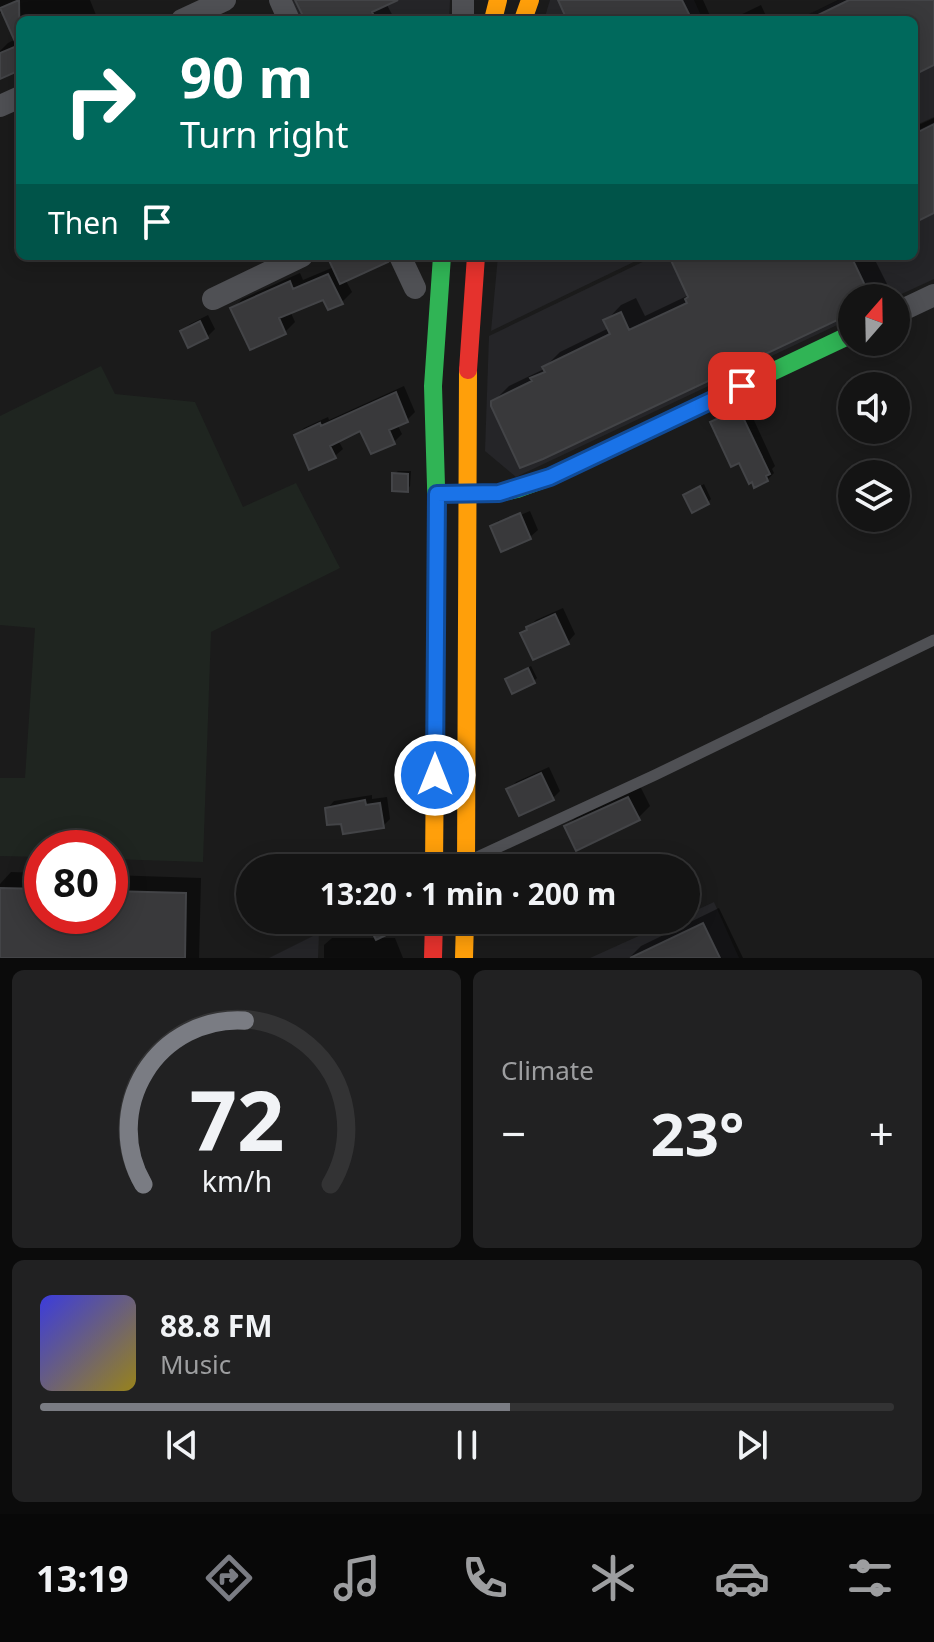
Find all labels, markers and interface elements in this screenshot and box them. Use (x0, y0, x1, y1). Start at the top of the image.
text: 90 m (180, 38, 313, 114)
icon: right (48, 48, 152, 152)
text: Turn right (180, 110, 348, 159)
icon: arrive (135, 200, 179, 244)
text: Then (48, 202, 119, 243)
north arrow (838, 284, 910, 356)
map controls (838, 284, 910, 532)
pin (708, 352, 776, 420)
icon: arrive (720, 364, 764, 408)
button: sound (838, 372, 910, 444)
button: layers (838, 460, 910, 532)
position arrow (393, 733, 477, 817)
speed limit sign: 80 (24, 830, 128, 934)
text: 13:20 · 1 min · 200 m (320, 873, 616, 914)
text: Climate (501, 1052, 594, 1088)
text: 72 (189, 1062, 284, 1175)
text: 23° (650, 1092, 745, 1174)
text: − (501, 1103, 526, 1163)
text: + (869, 1103, 894, 1163)
text: km/h (201, 1161, 272, 1200)
text: 88.8 FM (160, 1305, 272, 1346)
text: Music (160, 1346, 231, 1382)
icon: previous (160, 1423, 204, 1467)
icon: pause (445, 1423, 489, 1467)
icon: next (730, 1423, 774, 1467)
icon: directions (201, 1550, 257, 1606)
icon: music (329, 1550, 385, 1606)
icon: phone (457, 1550, 513, 1606)
icon: climate (585, 1550, 641, 1606)
icon: car (714, 1550, 770, 1606)
icon: filters (842, 1550, 898, 1606)
text: 13:19 (36, 1554, 129, 1603)

